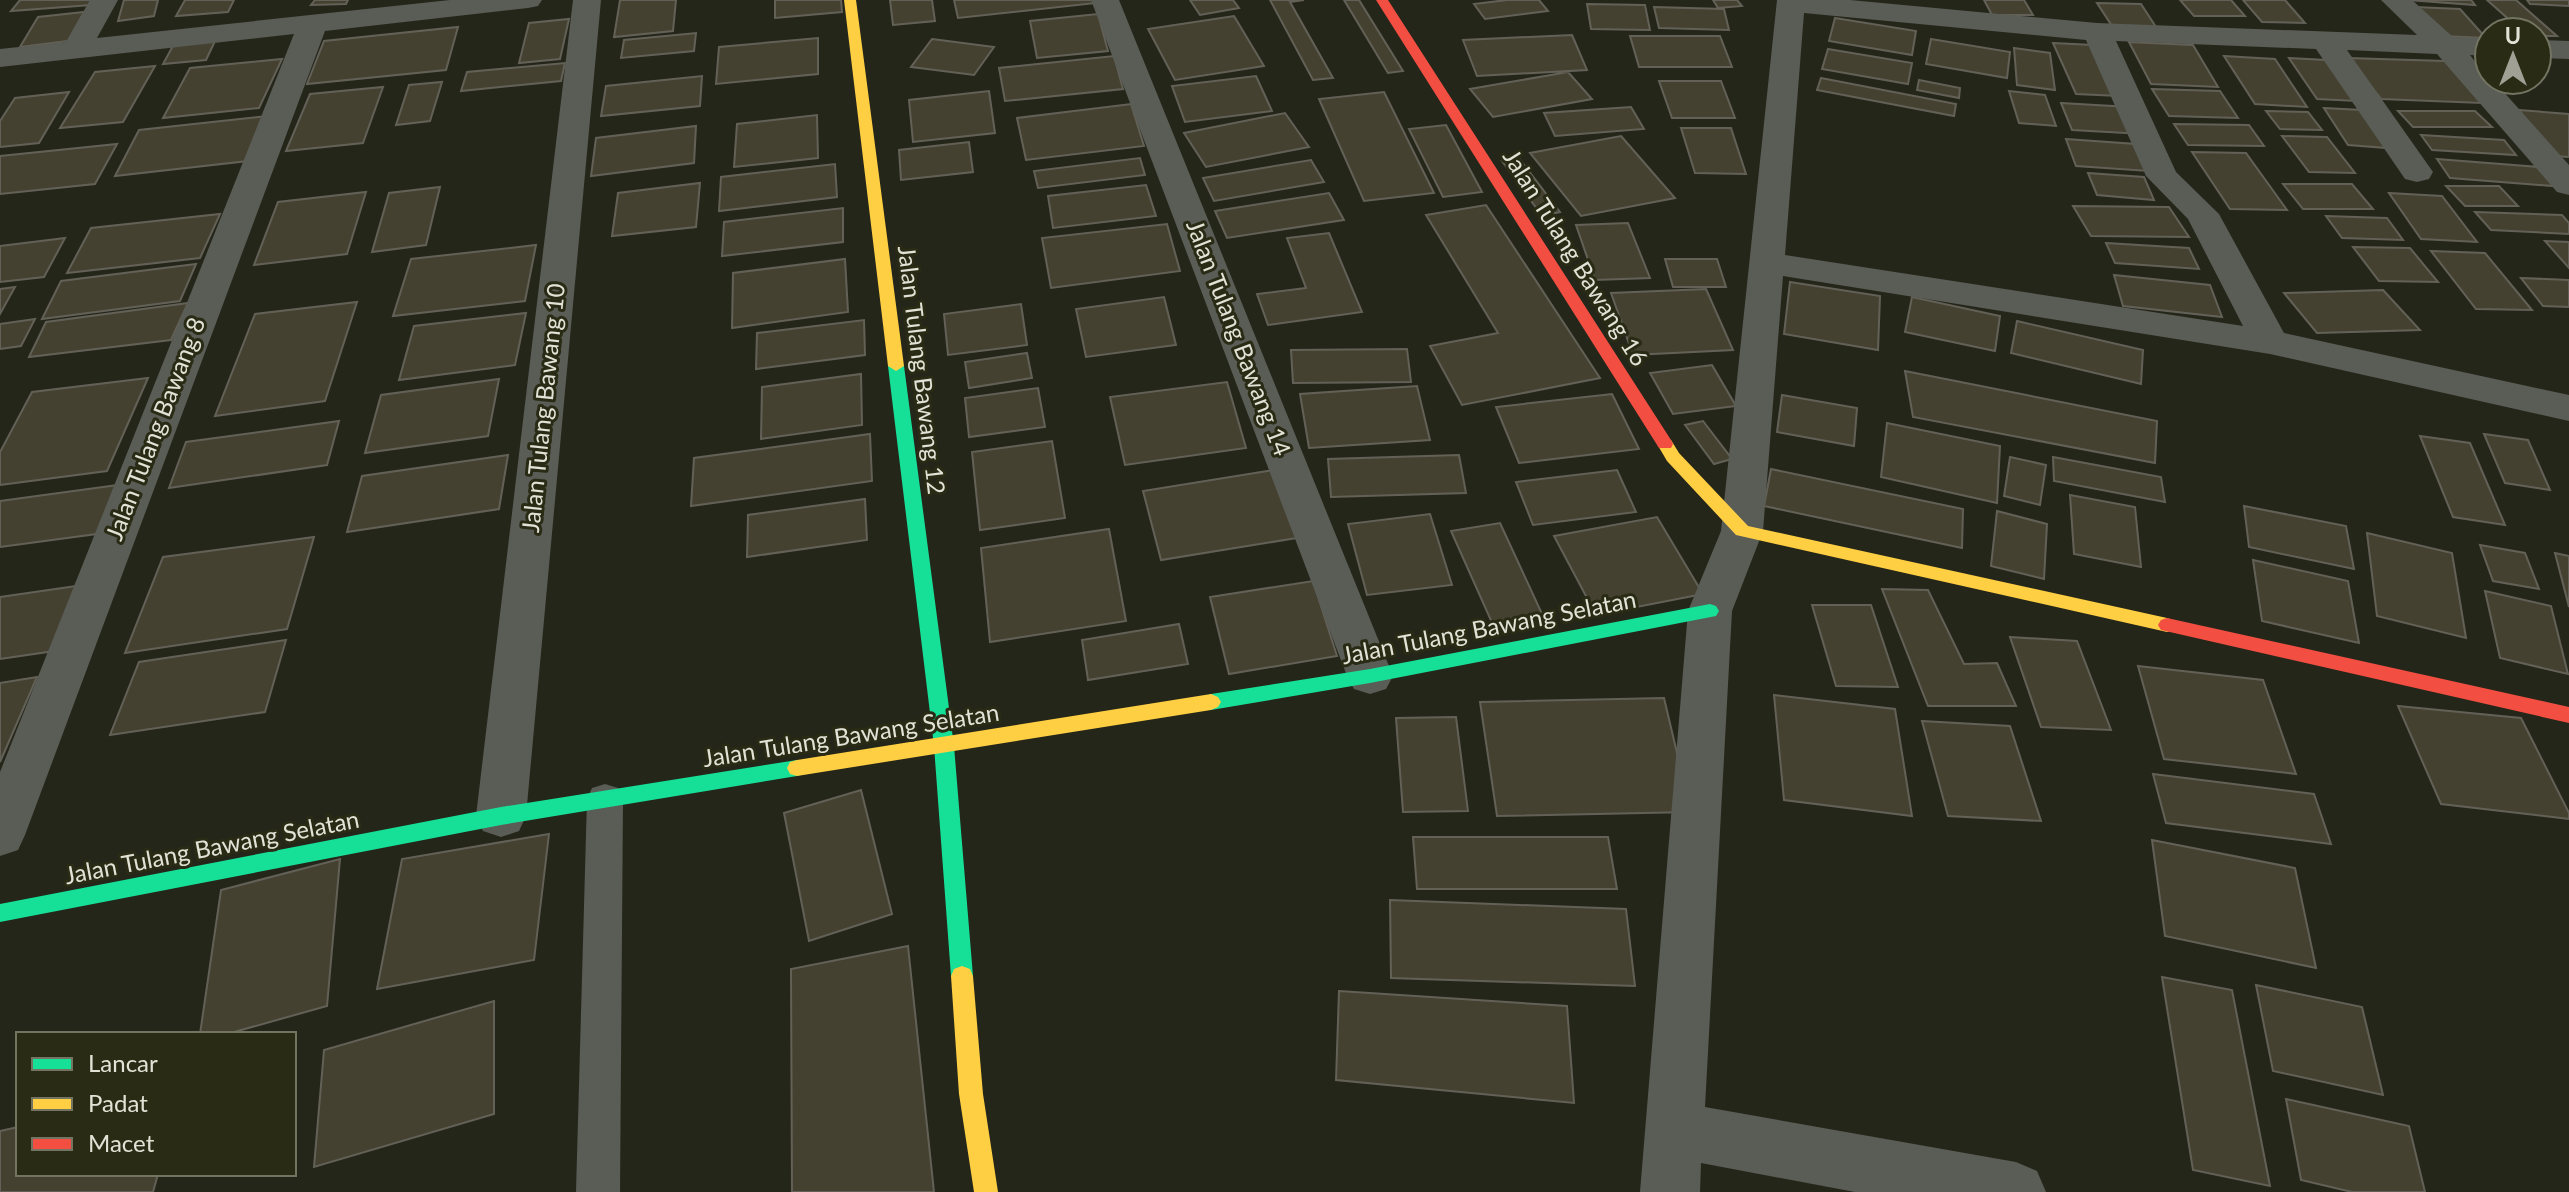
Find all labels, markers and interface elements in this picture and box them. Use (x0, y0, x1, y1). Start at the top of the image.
north arrow (2473, 16, 2553, 96)
text: U (2505, 22, 2521, 49)
street label: Jalan Tulang Bawang 16 (1498, 143, 1655, 371)
street label: Jalan Tulang Bawang 14 (1181, 215, 1298, 460)
street label: Jalan Tulang Bawang 12 (893, 244, 952, 496)
street label: Jalan Tulang Bawang 10 (515, 282, 570, 534)
street label: Jalan Tulang Bawang 8 (99, 313, 210, 544)
street label: Jalan Tulang Bawang Selatan (1339, 584, 1638, 669)
street label: Jalan Tulang Bawang Selatan (701, 697, 1001, 772)
street label: Jalan Tulang Bawang Selatan (62, 804, 361, 889)
legend (16, 1032, 296, 1176)
text: Lancar (88, 1048, 158, 1077)
text: Padat (88, 1088, 148, 1117)
text: Macet (88, 1128, 155, 1157)

